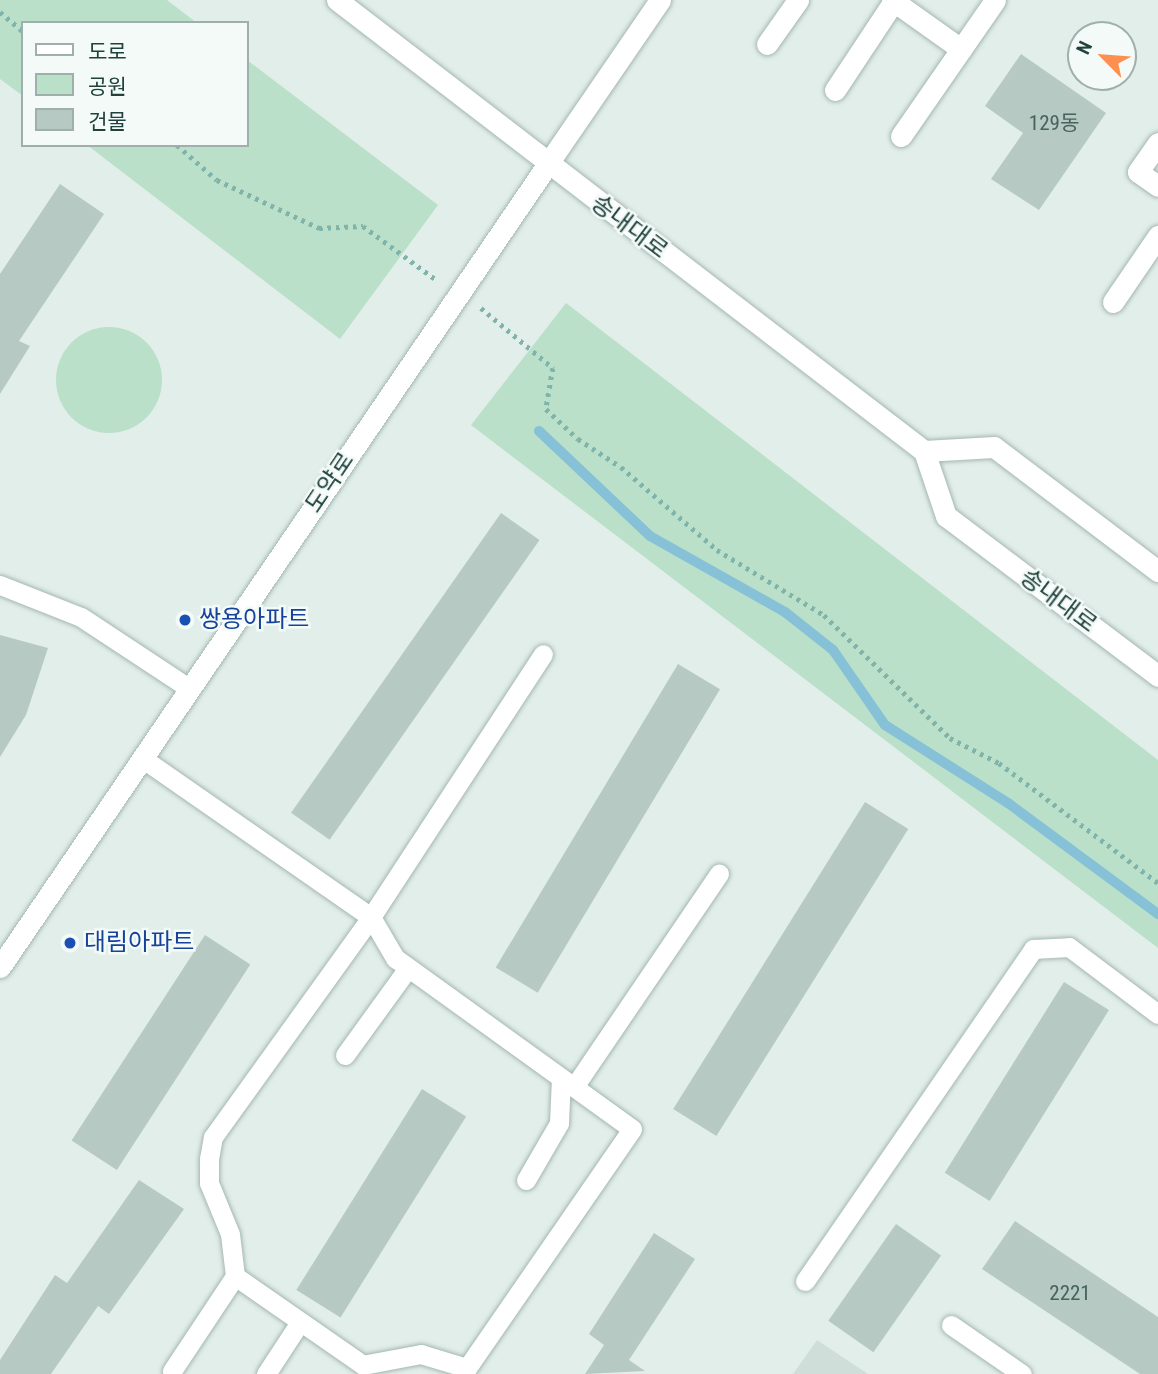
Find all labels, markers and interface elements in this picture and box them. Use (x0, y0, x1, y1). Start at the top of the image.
legend (21, 21, 248, 147)
north arrow (1067, 21, 1137, 91)
text: N (1071, 38, 1097, 58)
text: 도로 (88, 40, 127, 64)
text: 공원 (88, 75, 127, 99)
text: 건물 (88, 110, 127, 134)
house number: 129동 (1029, 110, 1079, 136)
street label: 송내대로 (585, 189, 673, 265)
street label: 도약로 (300, 447, 360, 519)
street label: 송내대로 (1014, 563, 1102, 639)
place label: 쌍용아파트 (199, 606, 309, 634)
marker: 쌍용아파트 (177, 612, 193, 628)
place label: 대림아파트 (84, 929, 194, 957)
marker: 대림아파트 (62, 935, 78, 951)
house number: 2221 (1049, 1280, 1091, 1306)

